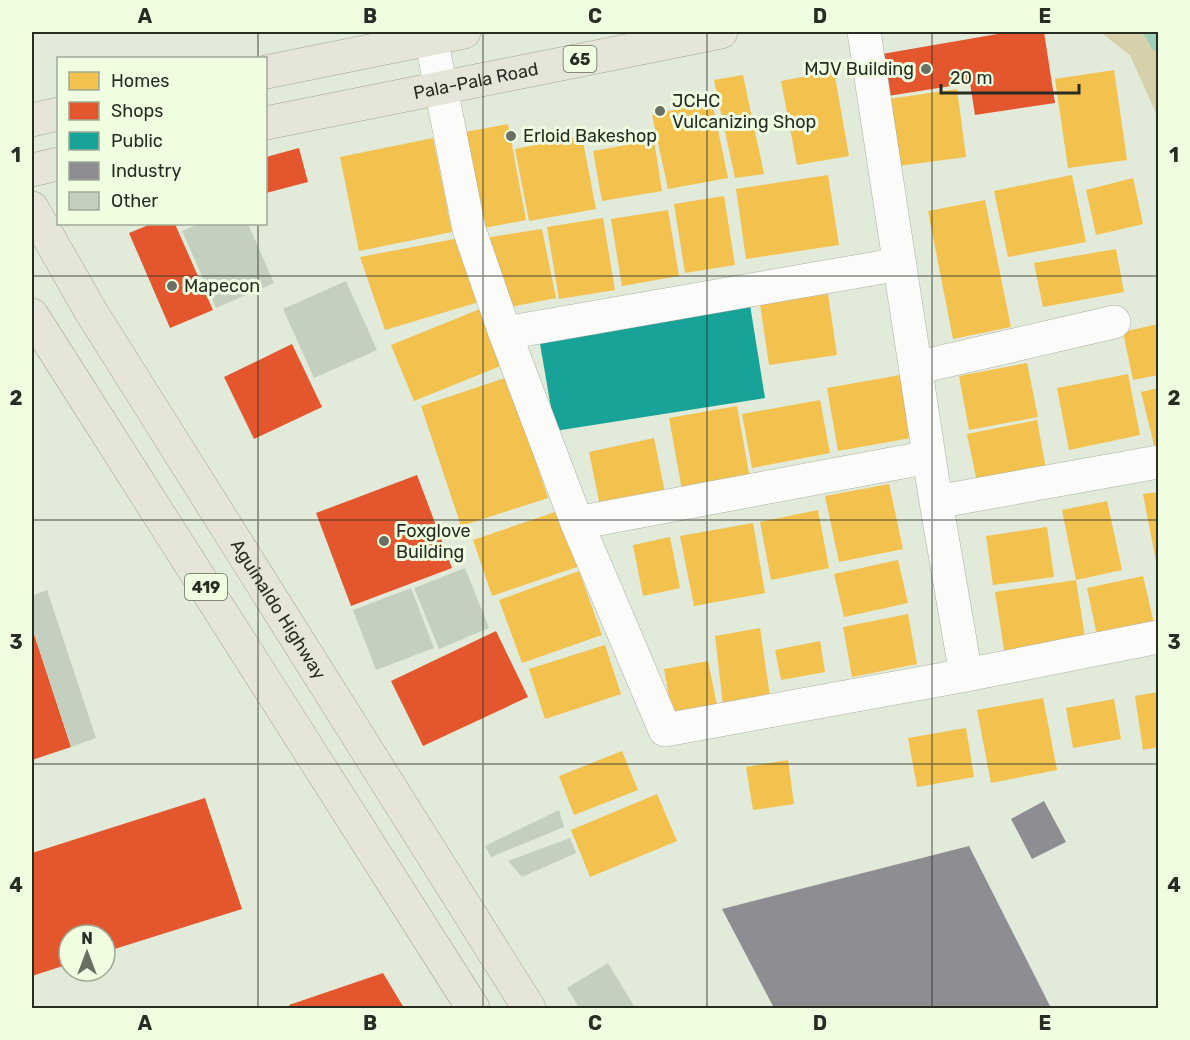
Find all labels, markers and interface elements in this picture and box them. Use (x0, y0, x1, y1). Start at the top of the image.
text: A (138, 4, 153, 28)
text: B (363, 4, 377, 28)
text: C (588, 4, 602, 28)
text: D (813, 4, 827, 28)
text: E (1039, 4, 1051, 28)
road number: 65 (564, 46, 596, 72)
legend (57, 57, 267, 225)
scale bar (941, 57, 1079, 95)
street label: Pala-Pala Road (411, 58, 540, 104)
place label: MJV Building (804, 58, 914, 80)
marker: MJV Building (919, 62, 933, 76)
text: 20 m (950, 67, 992, 89)
text: Homes (111, 70, 169, 92)
place label: JCHC Vulcanizing Shop (672, 90, 816, 133)
text: Shops (111, 100, 163, 122)
marker: JCHC Vulcanizing Shop (653, 104, 667, 118)
place label: Erloid Bakeshop (523, 125, 657, 147)
marker: Erloid Bakeshop (504, 129, 518, 143)
text: Public (111, 130, 163, 152)
text: 1 (11, 143, 21, 167)
text: 1 (1169, 143, 1179, 167)
text: Industry (111, 160, 181, 182)
text: Other (111, 190, 158, 212)
place label: Mapecon (184, 275, 260, 297)
marker: Mapecon (165, 279, 179, 293)
text: 2 (10, 386, 23, 410)
text: 2 (1168, 386, 1181, 410)
place label: Foxglove Building (396, 520, 471, 563)
marker: Foxglove Building (377, 534, 391, 548)
street label: Aguinaldo Highway (226, 535, 331, 684)
road number: 419 (185, 574, 227, 600)
text: 3 (9, 630, 23, 654)
text: 3 (1167, 630, 1181, 654)
text: 4 (9, 873, 23, 897)
text: 4 (1167, 873, 1181, 897)
north arrow (57, 923, 117, 983)
text: N (81, 929, 93, 948)
text: A (138, 1011, 153, 1035)
text: B (363, 1011, 377, 1035)
text: C (588, 1011, 602, 1035)
text: D (813, 1011, 827, 1035)
text: E (1039, 1011, 1051, 1035)

